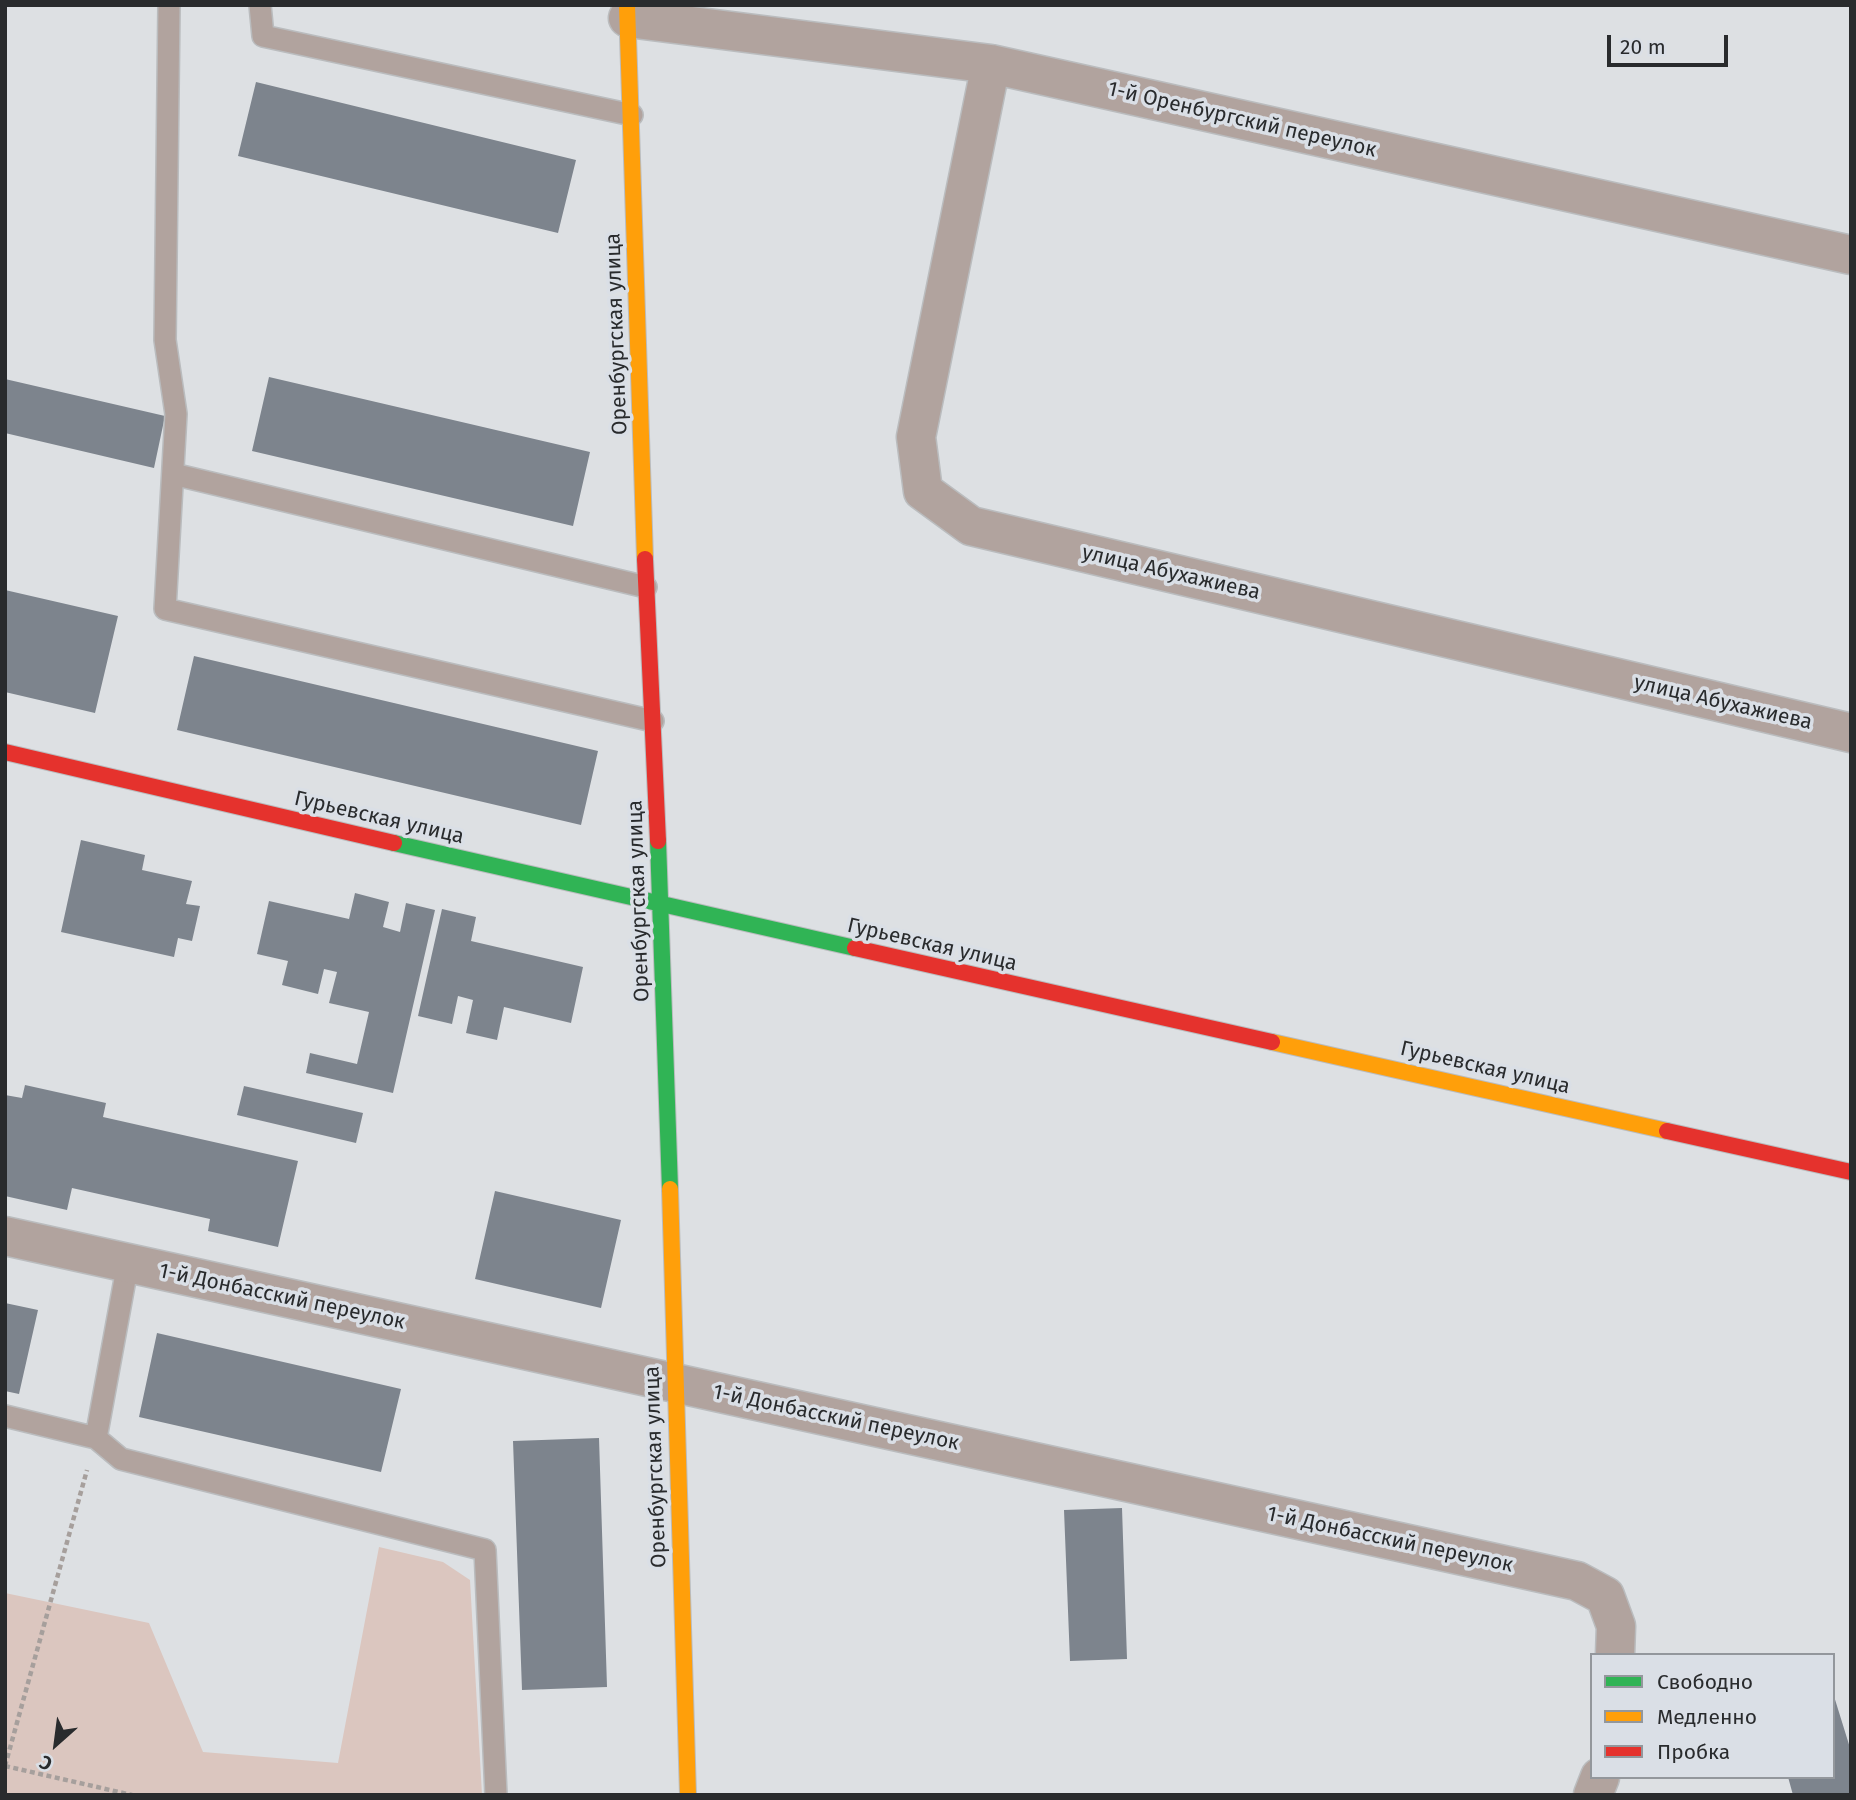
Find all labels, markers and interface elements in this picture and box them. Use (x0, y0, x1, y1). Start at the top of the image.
scale bar (1611, 21, 1732, 65)
text: 20 m (1620, 34, 1666, 60)
street label: 1-й Оренбургский переулок (1105, 77, 1379, 163)
street label: Оренбургская улица (601, 233, 633, 435)
street label: улица Абухажиева (1079, 540, 1263, 606)
street label: улица Абухажиева (1631, 670, 1815, 736)
street label: Гурьевская улица (292, 786, 466, 850)
street label: Оренбургская улица (623, 800, 655, 1002)
street label: Гурьевская улица (845, 913, 1019, 977)
street label: Гурьевская улица (1398, 1036, 1572, 1100)
street label: 1-й Донбасский переулок (157, 1259, 407, 1335)
street label: Оренбургская улица (640, 1366, 672, 1568)
street label: 1-й Донбасский переулок (711, 1380, 961, 1456)
street label: 1-й Донбасский переулок (1265, 1502, 1515, 1578)
legend (1590, 1653, 1835, 1779)
text: Свободно (1657, 1669, 1753, 1695)
text: Медленно (1657, 1704, 1757, 1730)
north arrow (21, 1709, 91, 1779)
text: Пробка (1657, 1739, 1730, 1765)
text: С (36, 1750, 56, 1776)

